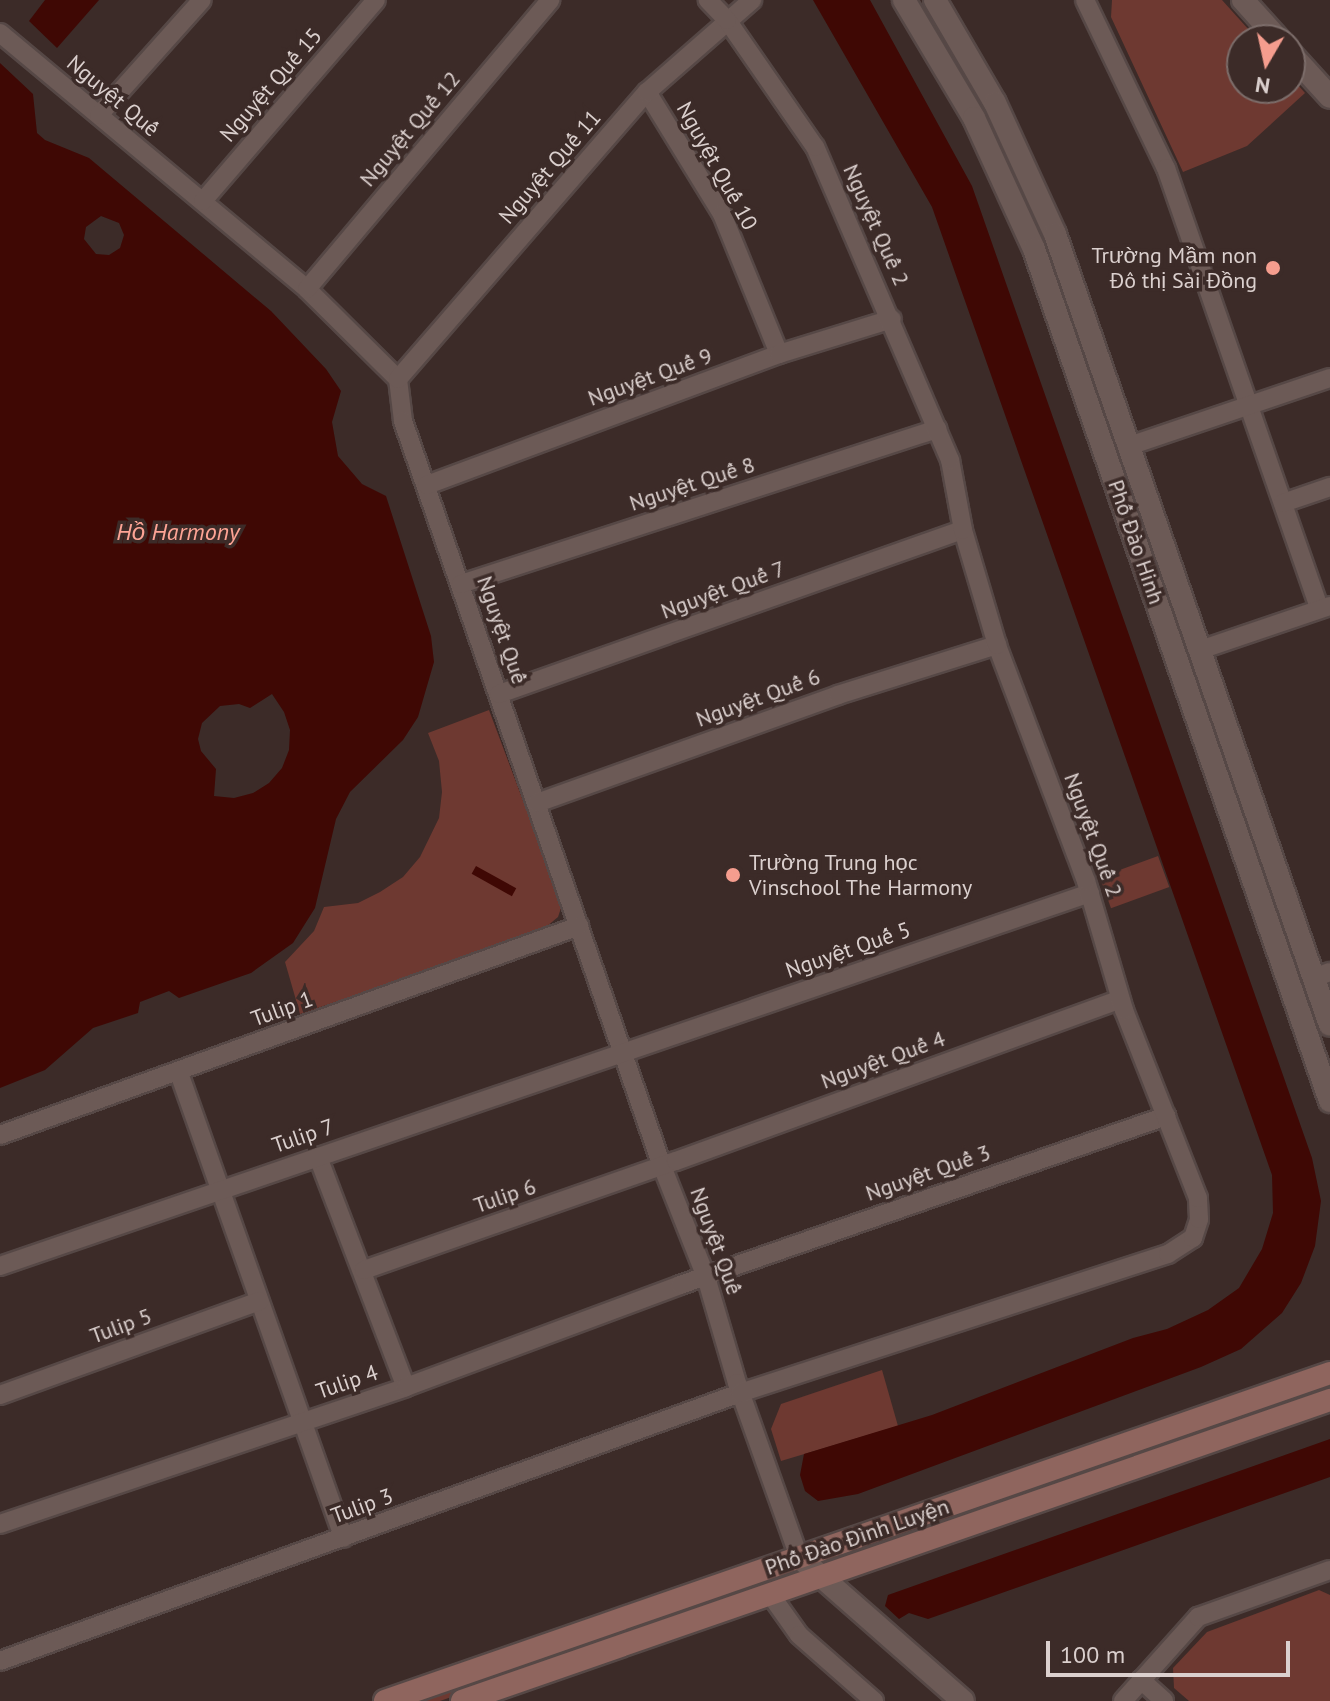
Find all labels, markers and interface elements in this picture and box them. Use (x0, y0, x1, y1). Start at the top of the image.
street label: Nguyệt Quế 15 (214, 23, 328, 147)
north arrow (1226, 24, 1306, 104)
street label: Nguyệt Quế (61, 50, 165, 142)
street label: Nguyệt Quế 12 (354, 66, 466, 192)
text: N (1253, 71, 1272, 101)
street label: Nguyệt Quế 10 (671, 97, 763, 235)
street label: Nguyệt Quế 11 (493, 105, 607, 229)
street label: Nguyệt Quế 2 (837, 160, 915, 290)
place label: Trường Mầm non Đô thị Sài Đồng (1092, 242, 1257, 294)
marker: Trường Mầm non Đô thị Sài Đồng (1264, 259, 1282, 277)
street label: Nguyệt Quế 9 (584, 342, 716, 412)
street label: Nguyệt Quế 8 (626, 451, 758, 517)
street label: Phố Đào Hinh (1102, 476, 1170, 608)
water label: Hồ Harmony (116, 518, 240, 546)
street label: Nguyệt Quế 7 (657, 555, 789, 625)
street label: Nguyệt Quế (471, 573, 533, 687)
street label: Nguyệt Quế 6 (692, 663, 824, 733)
street label: Nguyệt Quế 2 (1058, 769, 1128, 901)
place label: Trường Trung học Vinschool The Harmony (749, 849, 973, 900)
marker: Trường Trung học Vinschool The Harmony (724, 866, 742, 884)
street label: Nguyệt Quế 5 (782, 916, 914, 984)
street label: Tulip 1 (247, 986, 317, 1032)
street label: Nguyệt Quế 4 (817, 1025, 949, 1095)
street label: Tulip 7 (269, 1113, 337, 1159)
street label: Nguyệt Quế 3 (862, 1139, 994, 1207)
street label: Tulip 6 (471, 1173, 539, 1219)
street label: Nguyệt Quế (684, 1184, 748, 1298)
street label: Tulip 5 (86, 1303, 156, 1349)
street label: Tulip 4 (313, 1359, 381, 1405)
street label: Tulip 3 (327, 1483, 397, 1529)
street label: Phố Đào Đình Luyện (762, 1493, 952, 1581)
scale bar (1050, 1625, 1294, 1675)
text: 100 m (1060, 1639, 1125, 1670)

